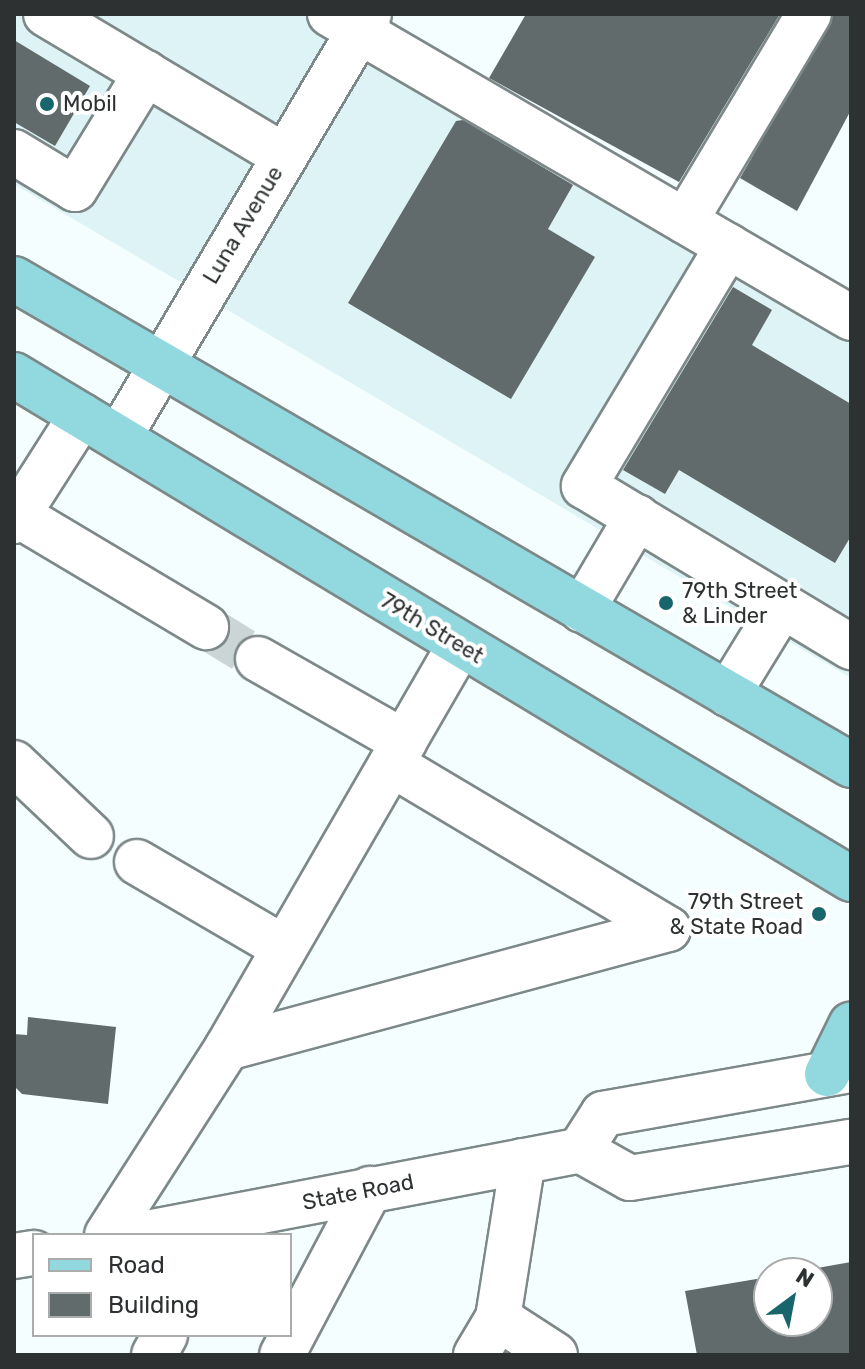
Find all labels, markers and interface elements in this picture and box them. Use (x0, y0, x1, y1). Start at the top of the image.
place label: Mobil (63, 91, 117, 117)
marker: Mobil (38, 95, 56, 113)
street label: Luna Avenue (197, 161, 289, 289)
place label: 79th Street & Linder (682, 577, 797, 628)
street label: 79th Street (376, 587, 488, 669)
marker: 79th Street & Linder (657, 594, 675, 612)
place label: 79th Street & State Road (670, 888, 803, 940)
marker: 79th Street & State Road (810, 905, 828, 923)
street label: State Road (300, 1168, 416, 1216)
legend (32, 1233, 292, 1337)
text: Road (108, 1251, 165, 1279)
north arrow (753, 1257, 833, 1337)
text: N (791, 1262, 819, 1294)
text: Building (108, 1291, 199, 1319)

